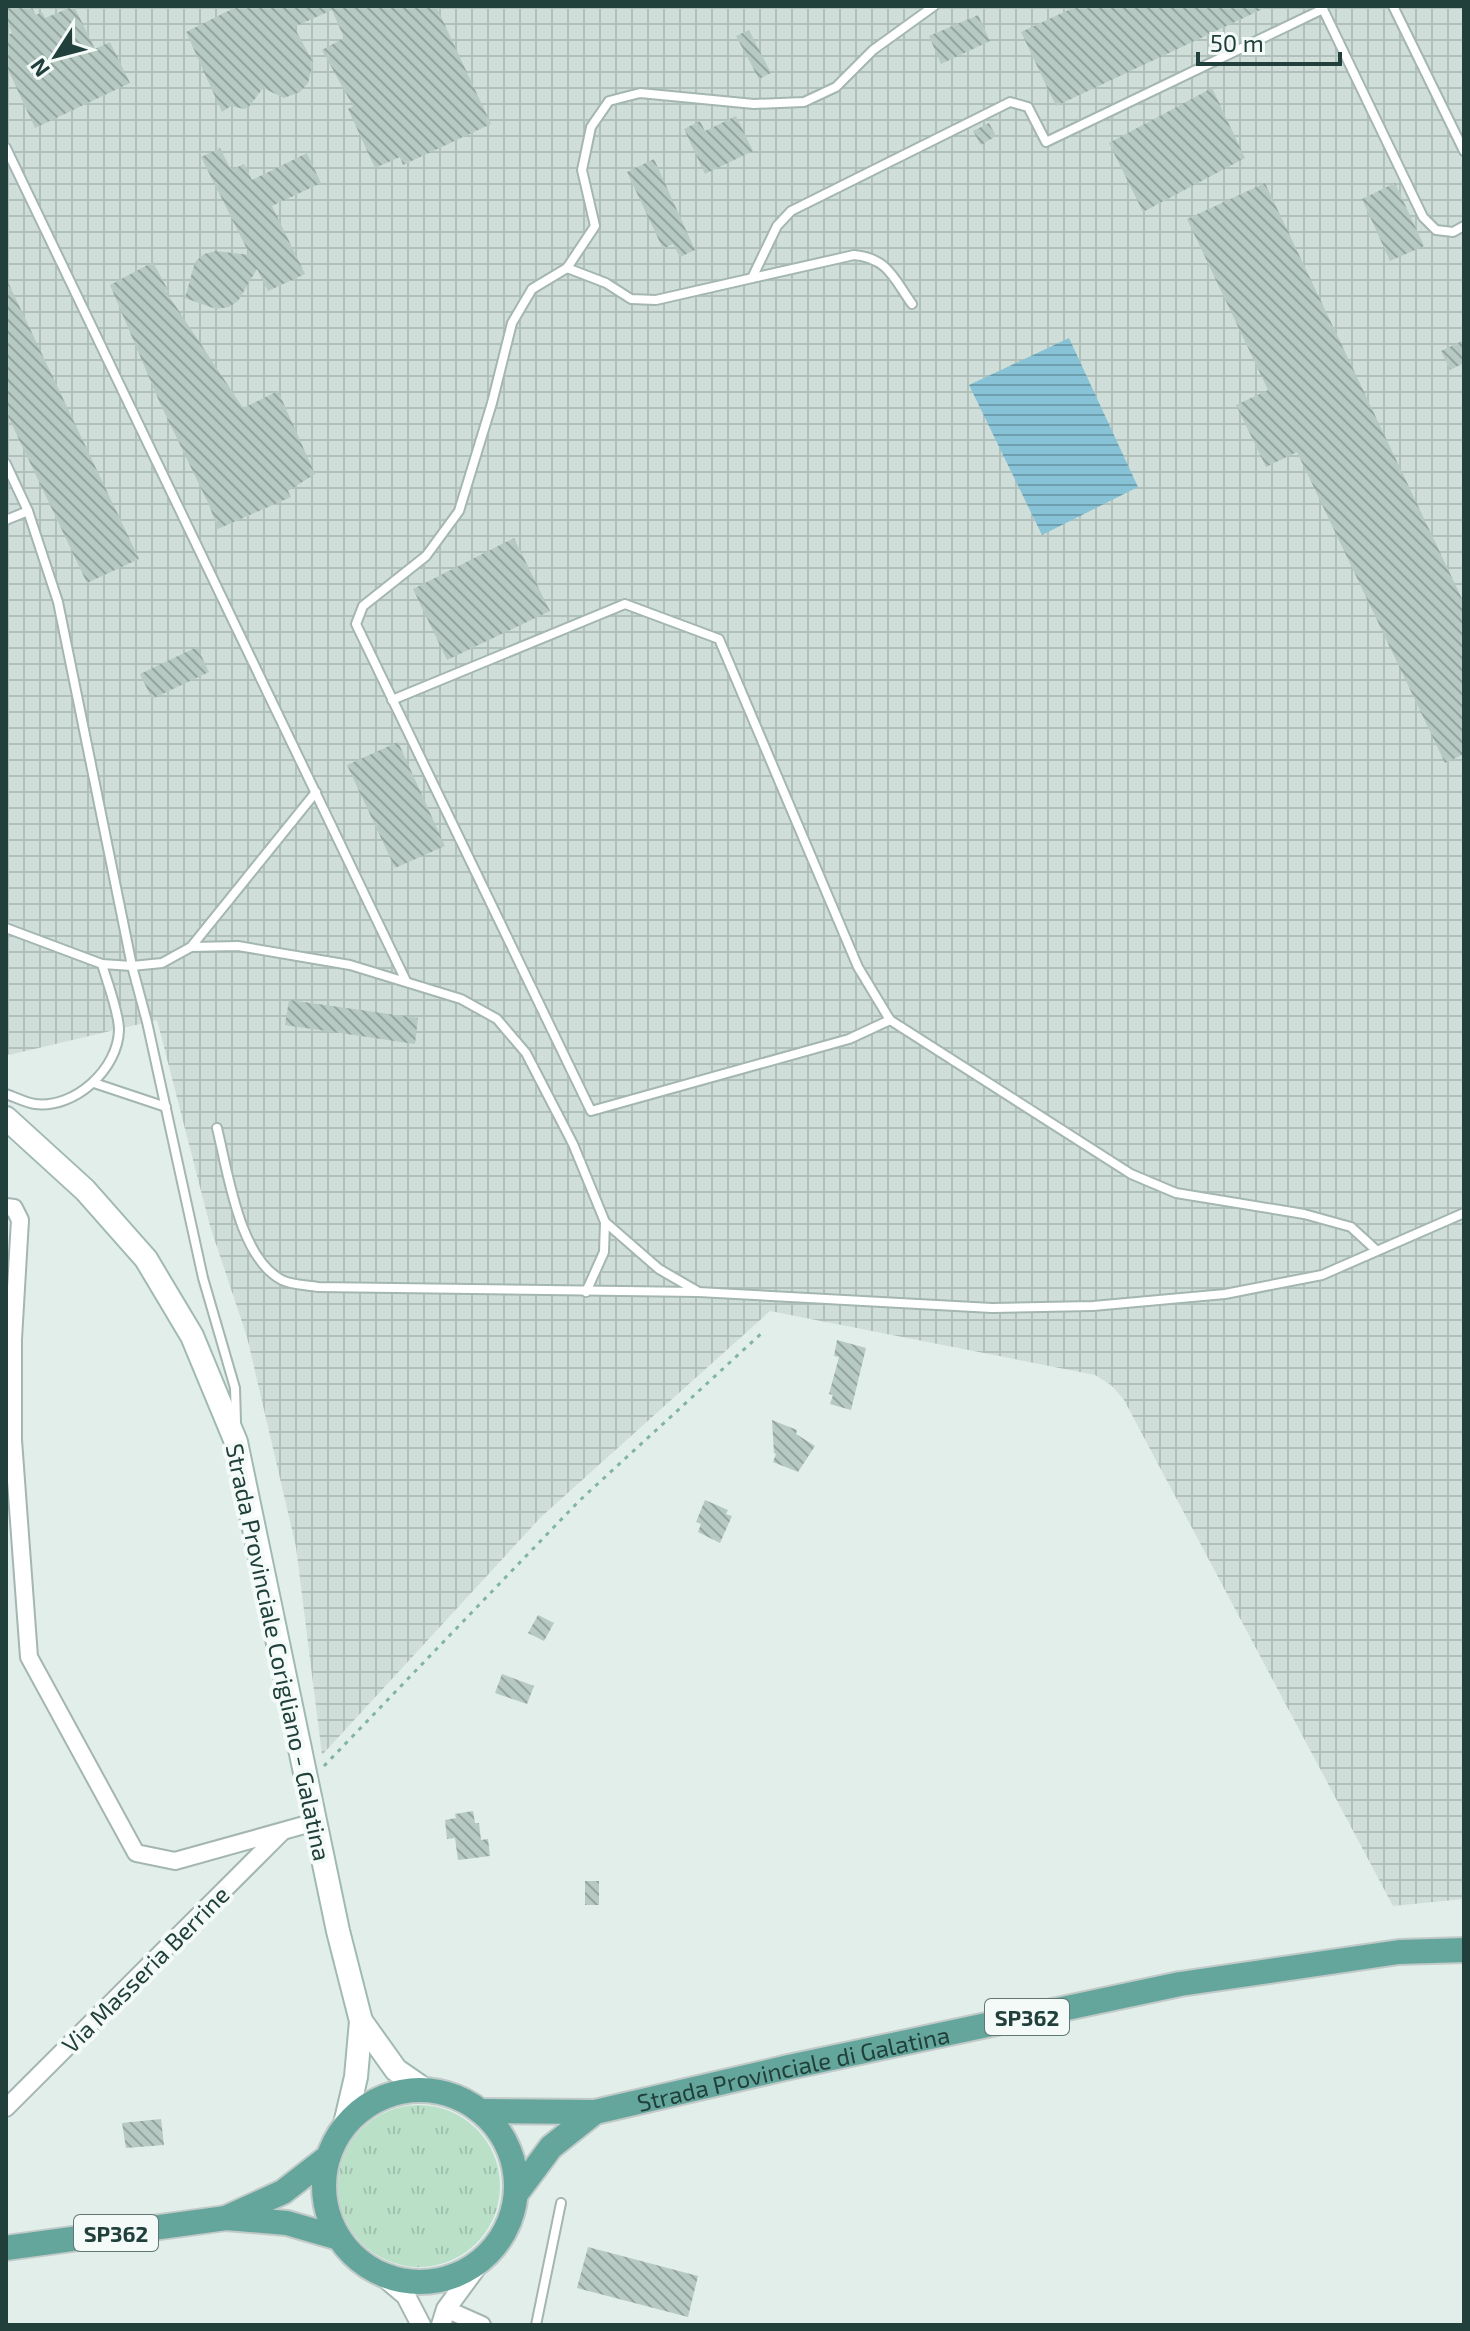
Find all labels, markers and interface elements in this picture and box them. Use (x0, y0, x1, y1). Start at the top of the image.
north arrow (16, 16, 96, 96)
scale bar (1198, 16, 1340, 66)
text: 50 m (1210, 28, 1264, 57)
text: N (24, 54, 54, 82)
street label: Strada Provinciale Corigliano - Galatina (221, 1441, 337, 1863)
street label: Via Masseria Berrine (55, 1879, 235, 2059)
road number: SP362 (985, 1999, 1069, 2035)
street label: Strada Provinciale di Galatina (634, 2019, 952, 2116)
road number: SP362 (74, 2215, 158, 2251)

